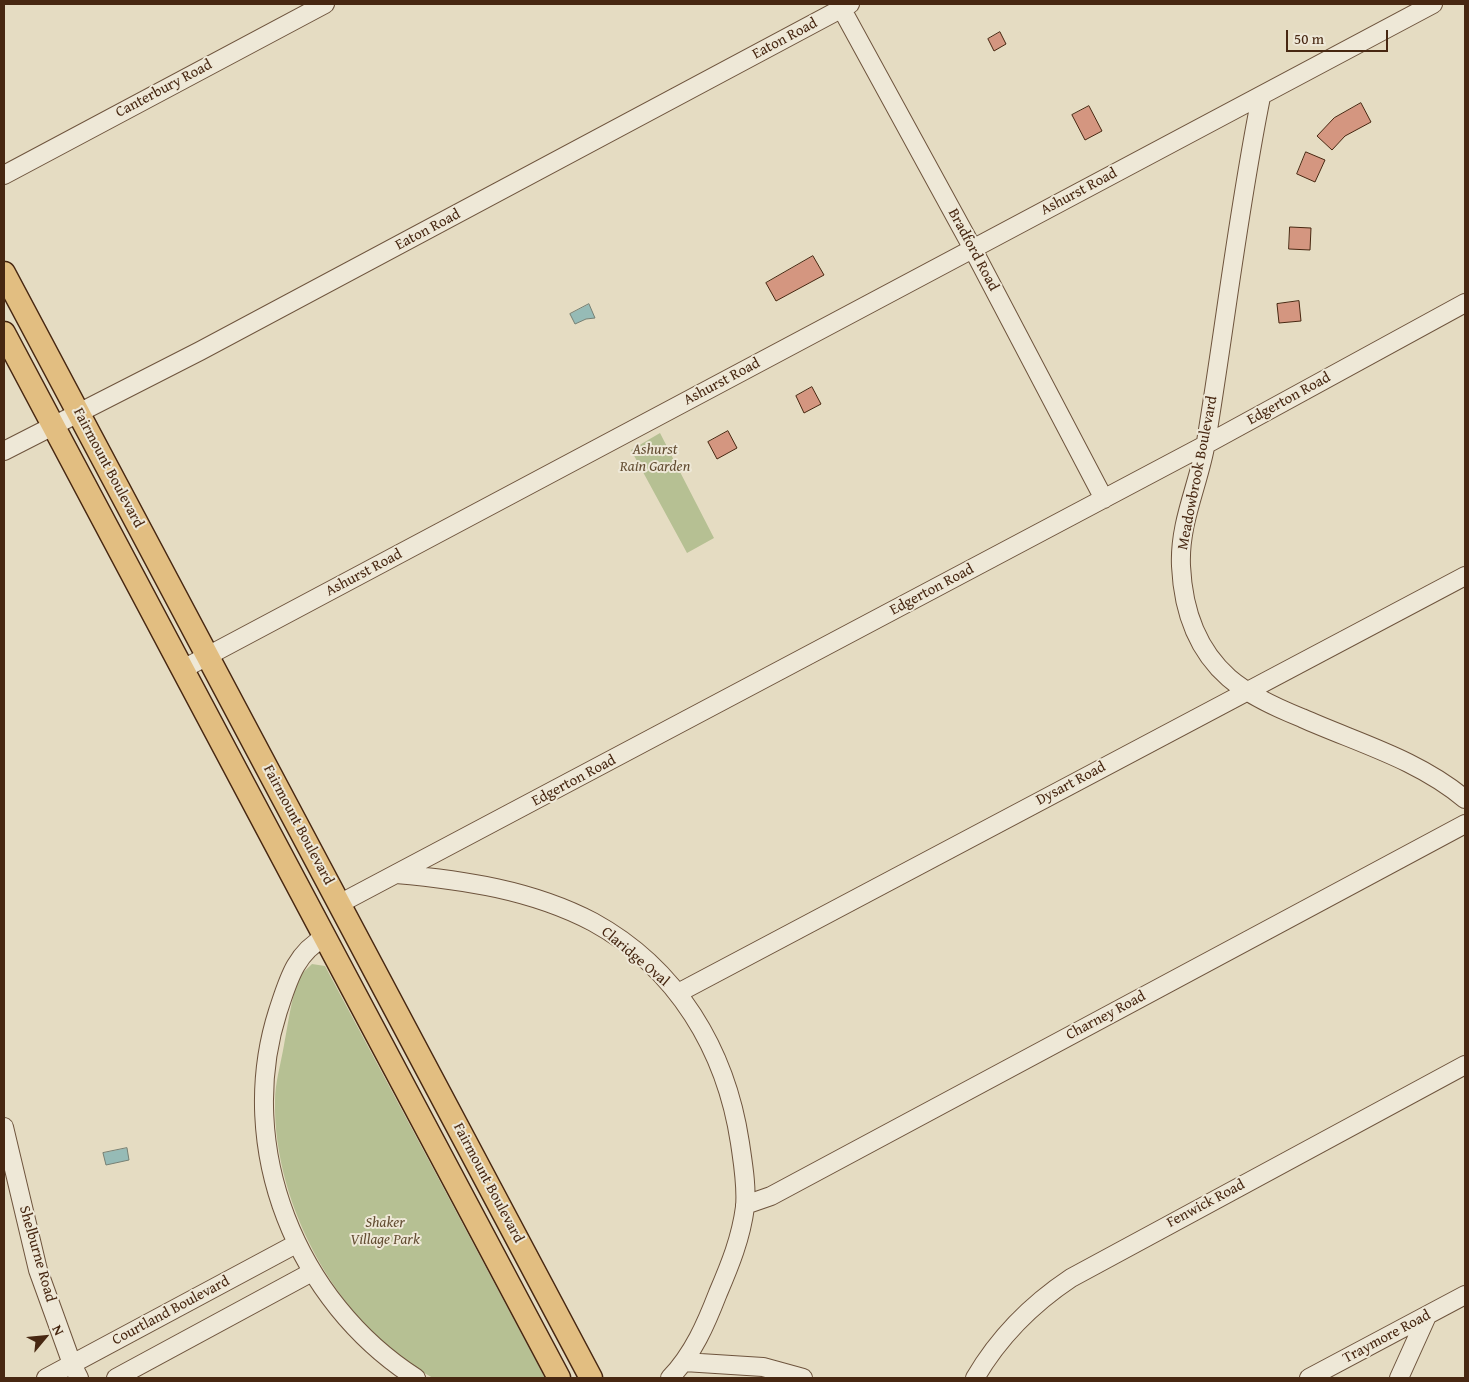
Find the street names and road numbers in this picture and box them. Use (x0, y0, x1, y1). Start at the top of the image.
street label: Eaton Road (750, 14, 820, 64)
street label: Canterbury Road (113, 56, 215, 122)
street label: Ashurst Road (1038, 164, 1120, 220)
street label: Eaton Road (393, 205, 463, 255)
street label: Bradford Road (944, 206, 1002, 294)
street label: Ashurst Road (681, 354, 763, 410)
street label: Edgerton Road (1244, 369, 1334, 429)
street label: Meadowbrook Boulevard (1174, 395, 1222, 551)
street label: Fairmount Boulevard (69, 405, 147, 531)
street label: Ashurst Road (323, 545, 405, 601)
street label: Edgerton Road (887, 560, 977, 620)
street label: Edgerton Road (529, 751, 619, 811)
street label: Dysart Road (1033, 758, 1109, 810)
street label: Fairmount Boulevard (259, 762, 337, 888)
street label: Claridge Oval (597, 923, 673, 991)
street label: Charney Road (1063, 988, 1149, 1044)
street label: Fairmount Boulevard (449, 1120, 527, 1246)
street label: Fenwick Road (1164, 1176, 1248, 1232)
street label: Shelburne Road (15, 1204, 59, 1304)
street label: Courtland Boulevard (109, 1272, 233, 1350)
street label: Traymore Road (1340, 1306, 1434, 1368)

